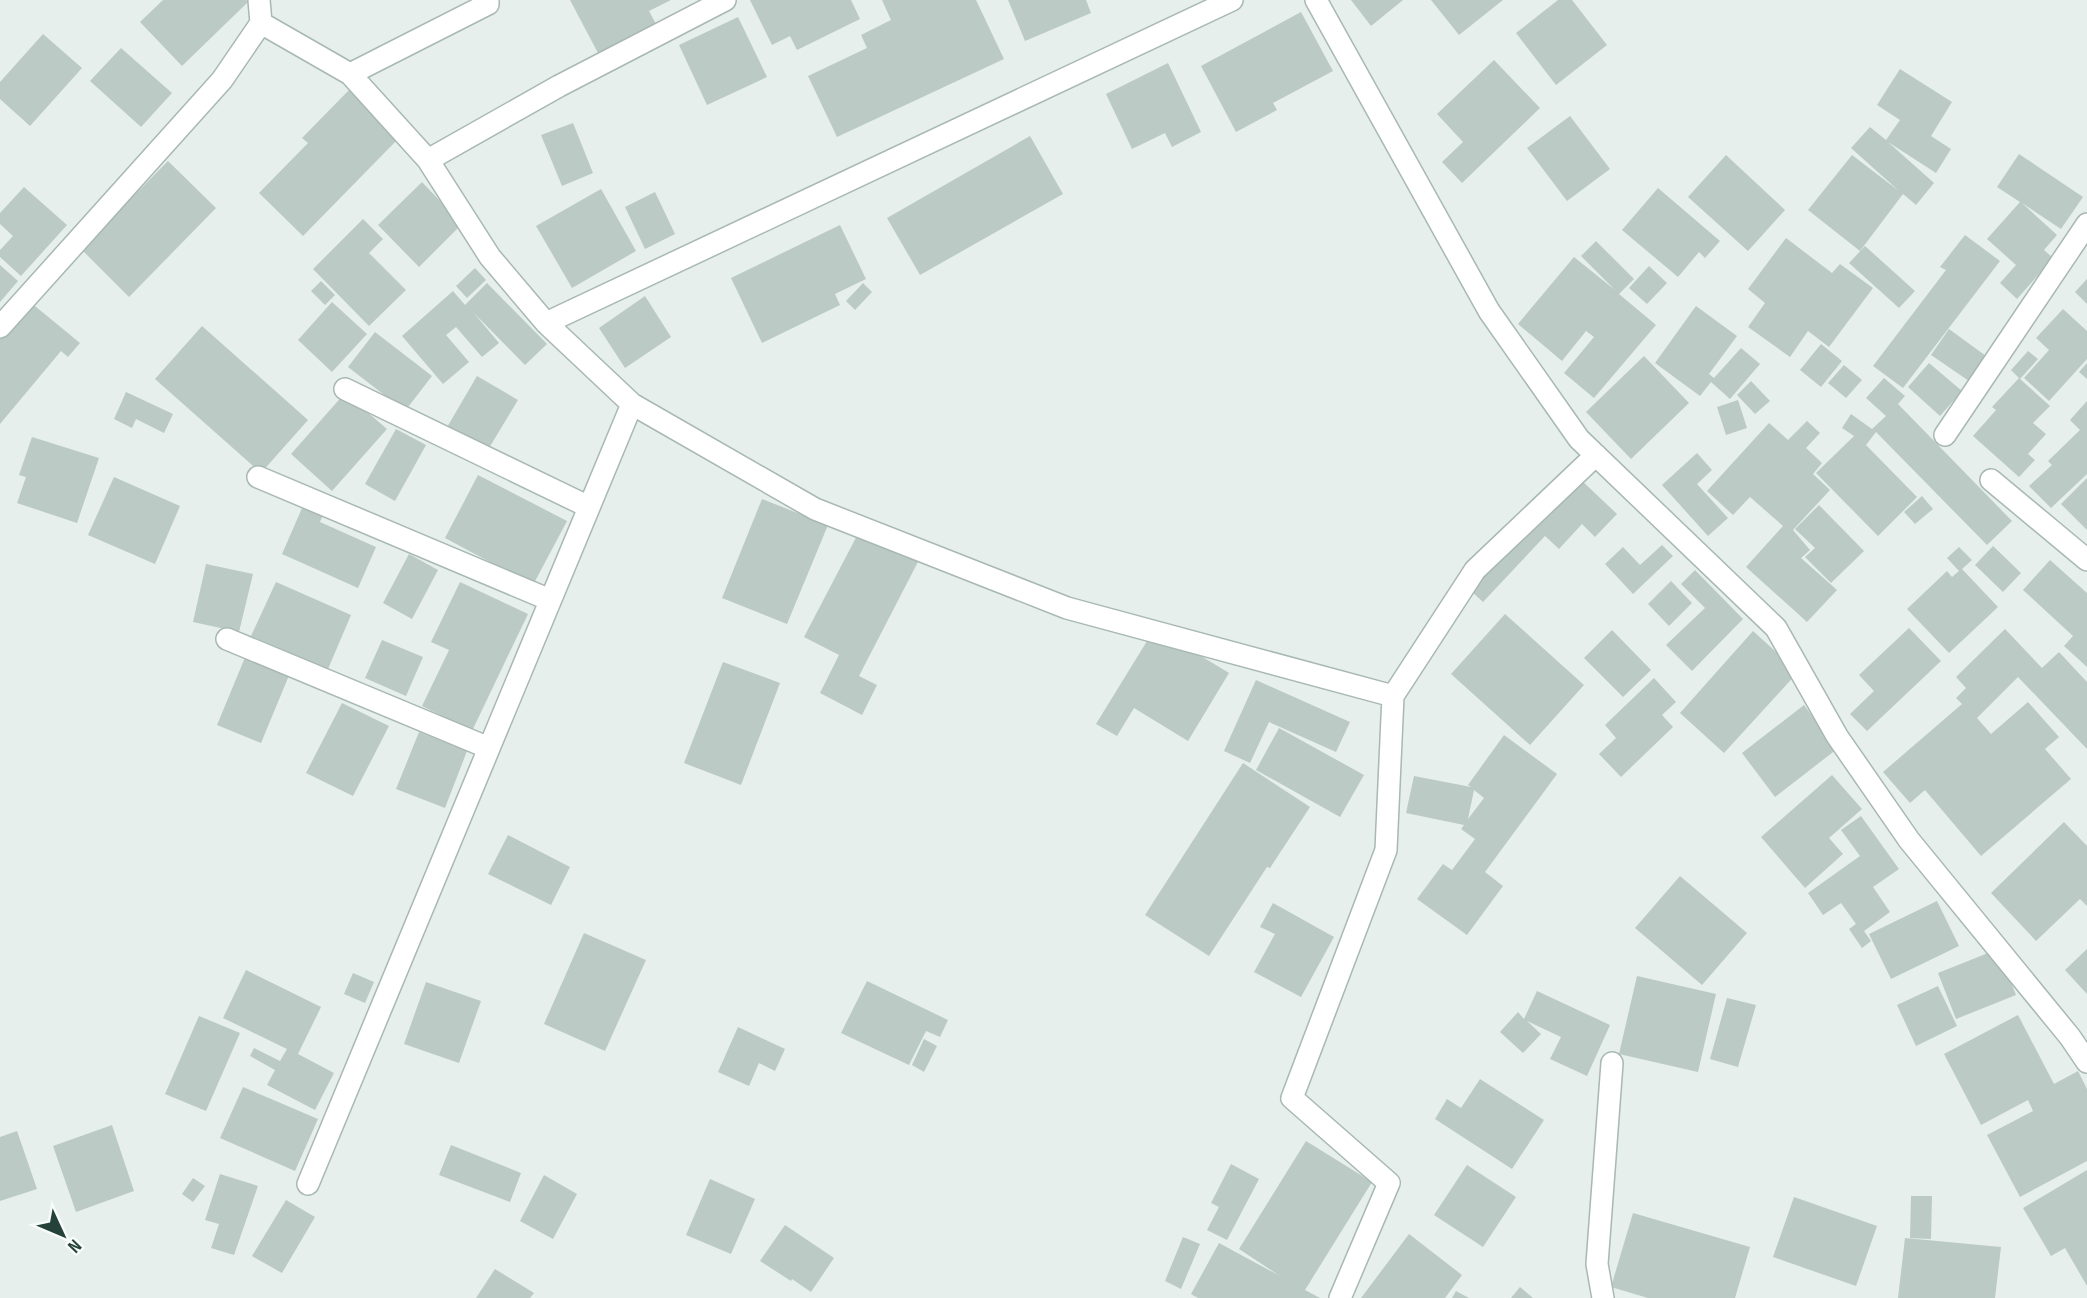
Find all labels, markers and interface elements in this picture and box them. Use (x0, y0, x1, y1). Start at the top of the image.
north arrow (28, 1200, 98, 1270)
text: N (62, 1234, 86, 1257)

